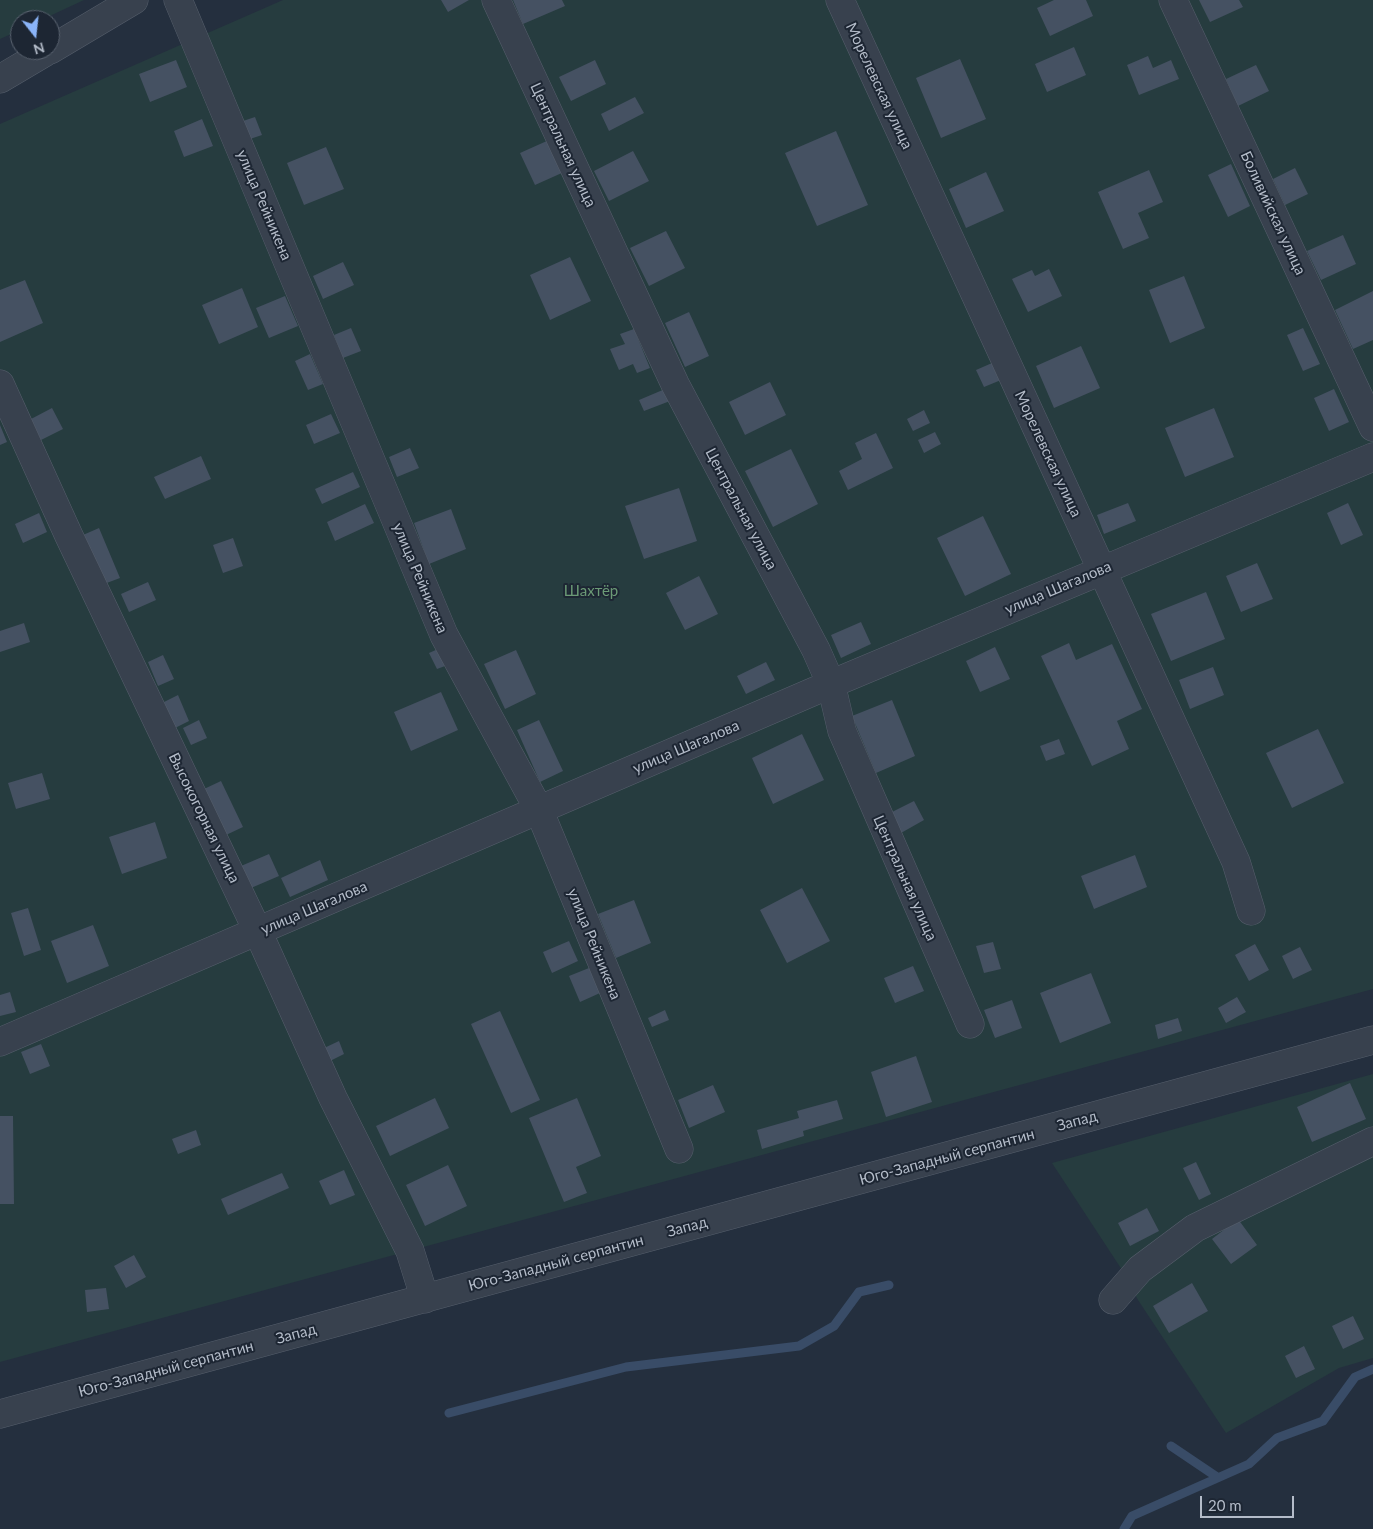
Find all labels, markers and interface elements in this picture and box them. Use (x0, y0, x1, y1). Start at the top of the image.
north arrow (10, 10, 60, 60)
street label: Морелевская улица (842, 20, 916, 152)
text: N (31, 39, 47, 59)
street label: Центральная улица (526, 80, 600, 210)
street label: улица Рейникена (233, 147, 295, 263)
street label: Боливийская улица (1236, 148, 1310, 278)
street label: Морелевская улица (1011, 388, 1085, 520)
street label: Центральная улица (701, 445, 781, 573)
street label: улица Рейникена (389, 520, 451, 636)
street label: улица Шагалова (1002, 557, 1114, 619)
park label: Шахтёр (564, 582, 618, 600)
street label: улица Шагалова (630, 716, 742, 778)
street label: Высокогорная улица (165, 750, 243, 886)
street label: Центральная улица (869, 813, 941, 943)
street label: улица Шагалова (258, 877, 370, 939)
street label: улица Рейникена (563, 886, 625, 1002)
street label: Запад (1055, 1107, 1099, 1135)
street label: Юго-Западный серпантин (857, 1125, 1037, 1189)
street label: Запад (665, 1213, 709, 1241)
street label: Юго-Западный серпантин (466, 1231, 646, 1295)
street label: Запад (274, 1320, 318, 1348)
street label: Юго-Западный серпантин (76, 1337, 256, 1401)
scale bar (1203, 1486, 1297, 1518)
text: 20 m (1208, 1496, 1242, 1514)

